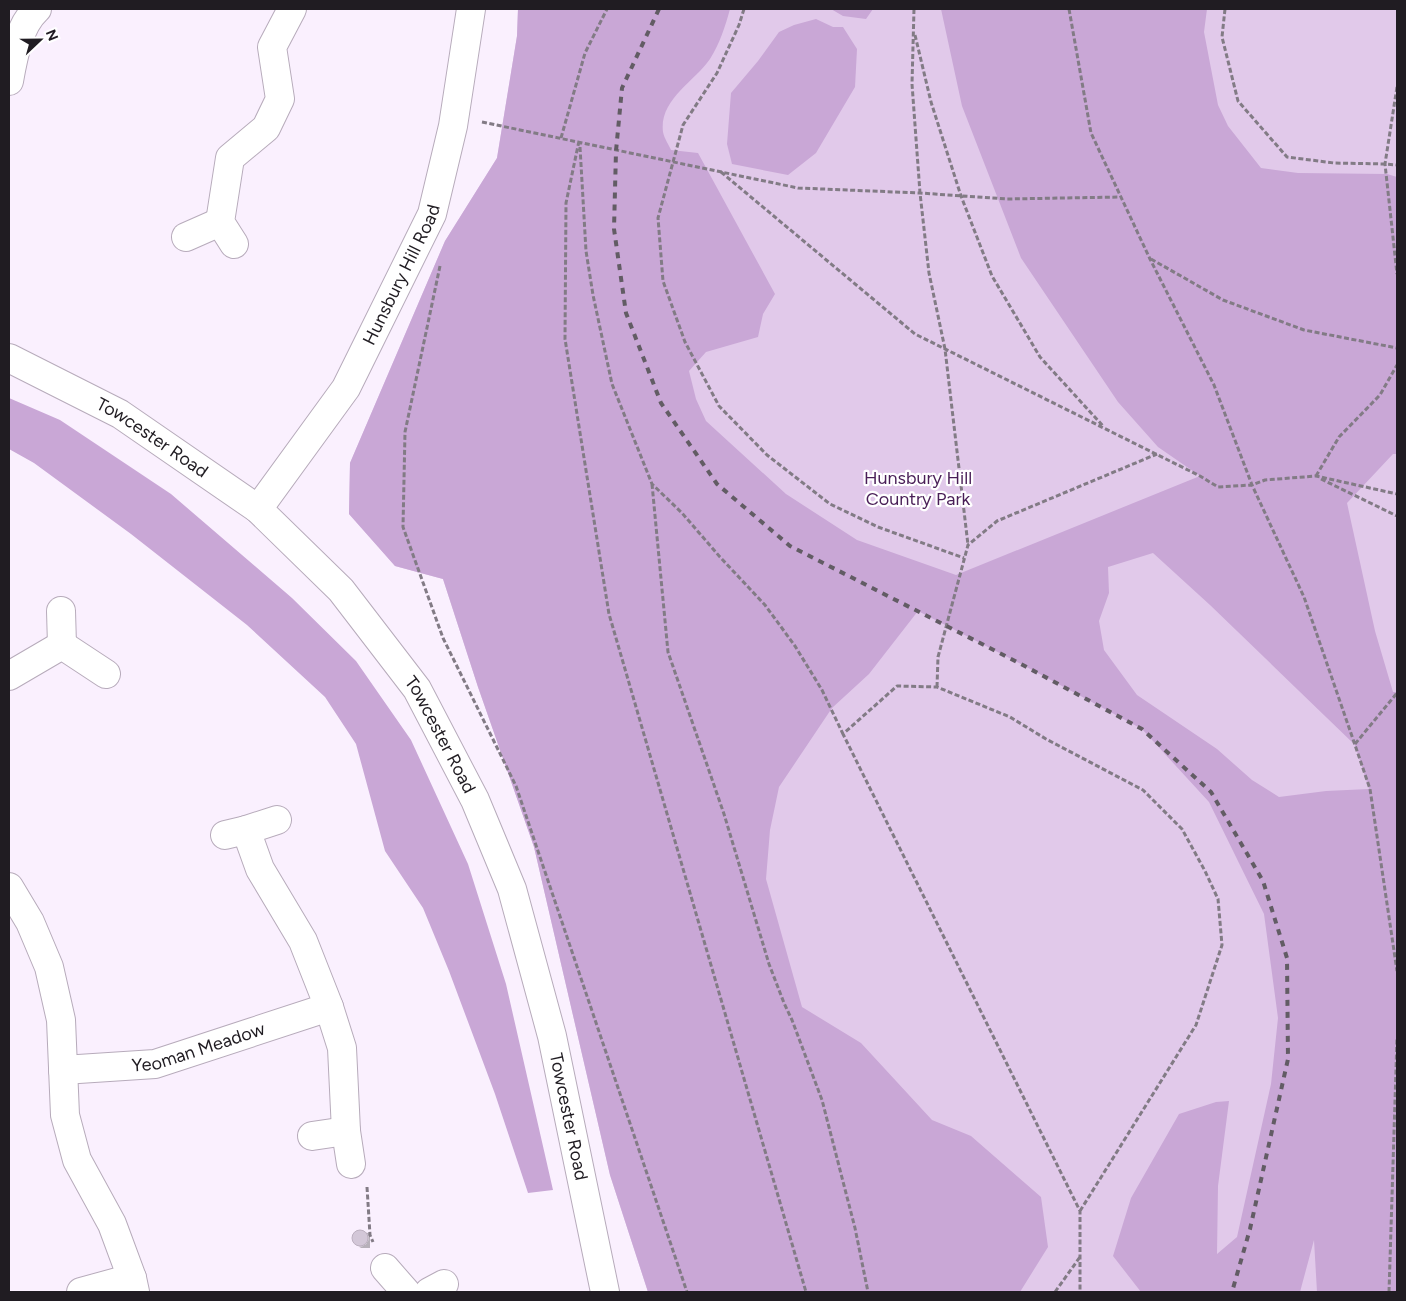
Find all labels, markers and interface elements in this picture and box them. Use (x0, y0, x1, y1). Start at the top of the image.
north arrow (15, 15, 65, 65)
text: N (42, 27, 61, 44)
street label: Hunsbury Hill Road (358, 202, 445, 349)
street label: Towcester Road (93, 393, 212, 482)
park label: Hunsbury Hill Country Park (864, 467, 972, 510)
street label: Towcester Road (400, 672, 481, 797)
street label: Yeoman Meadow (131, 1018, 268, 1076)
street label: Towcester Road (545, 1051, 593, 1182)

